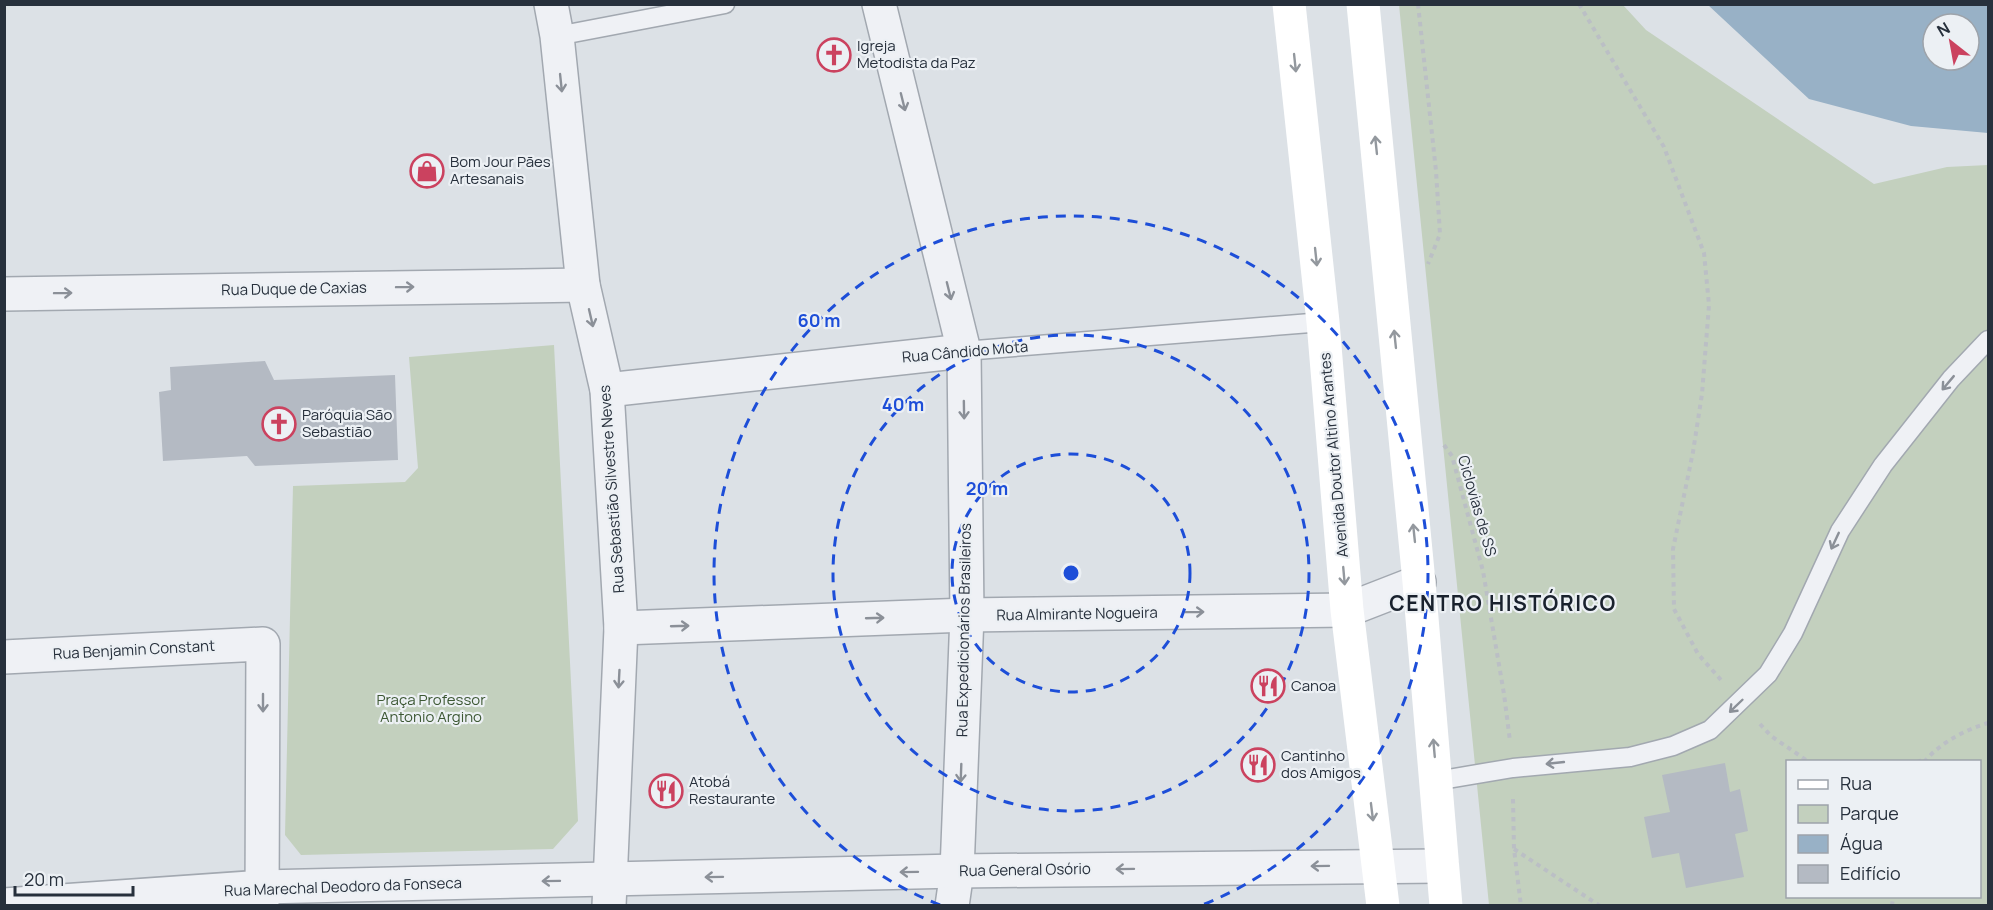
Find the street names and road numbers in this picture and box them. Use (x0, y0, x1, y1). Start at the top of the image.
street label: Rua Duque de Caxias (221, 277, 367, 300)
street label: Rua Cândido Mota (901, 336, 1029, 367)
street label: Avenida Doutor Altino Arantes (1314, 352, 1353, 558)
street label: Rua Sebastião Silvestre Neves (594, 384, 629, 594)
street label: Ciclovias de SS (1453, 453, 1502, 559)
street label: Rua Expedicionários Brasileiros (951, 523, 976, 737)
street label: Rua Almirante Nogueira (996, 602, 1158, 625)
street label: Rua Benjamin Constant (52, 635, 216, 664)
street label: Rua General Osório (959, 858, 1091, 881)
street label: Rua Marechal Deodoro da Fonseca (224, 872, 462, 901)

